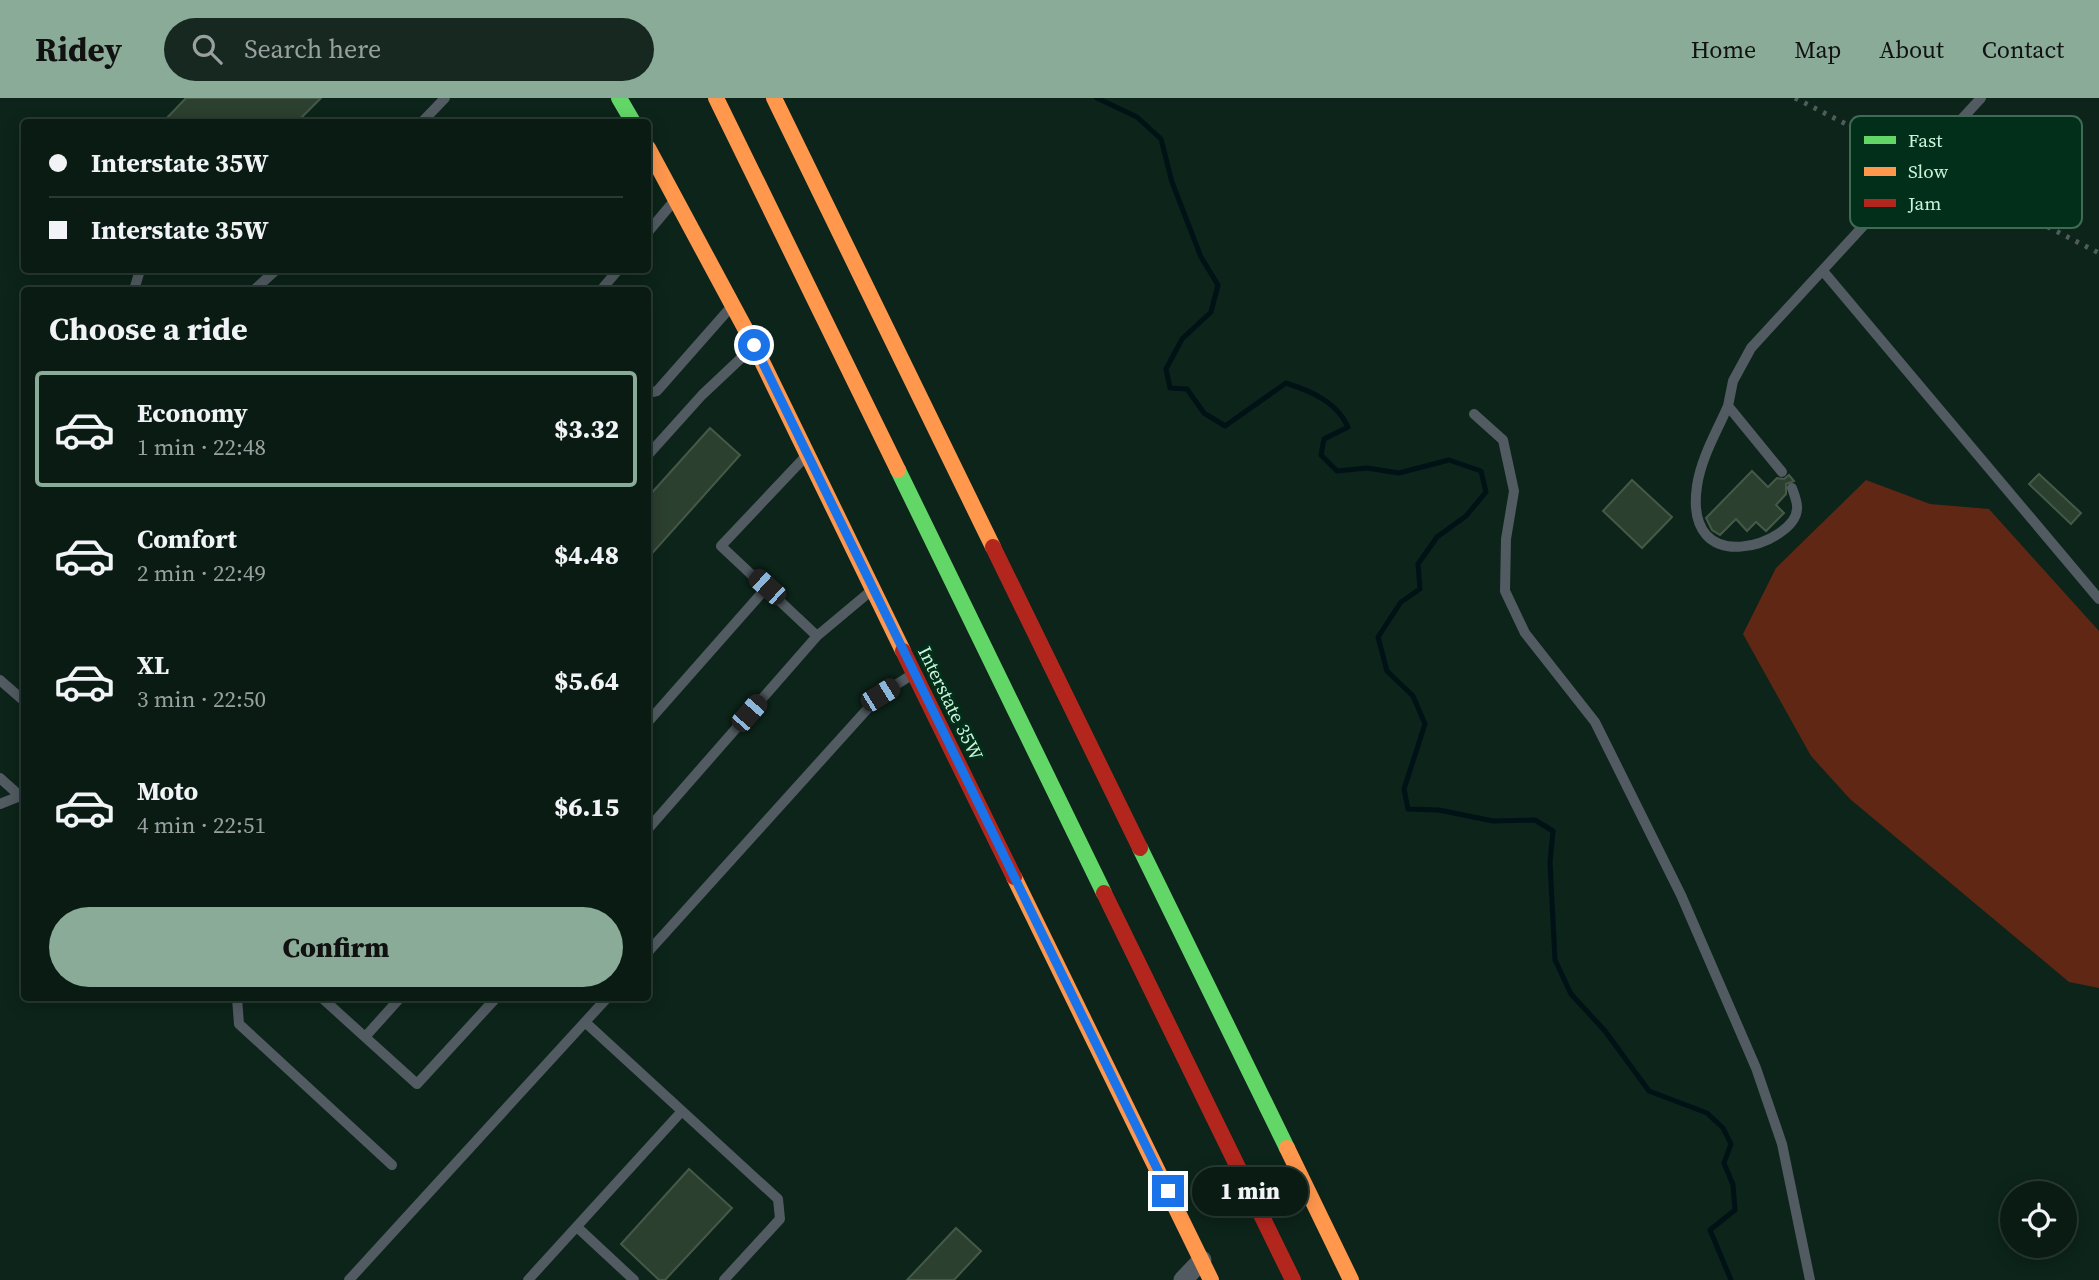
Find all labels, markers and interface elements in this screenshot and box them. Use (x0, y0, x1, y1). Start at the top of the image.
search box (164, 18, 654, 81)
text: Ridey (35, 27, 122, 72)
icon: search (188, 30, 226, 68)
text: Search here (244, 31, 381, 67)
text: Home (1691, 33, 1756, 66)
text: Map (1794, 33, 1841, 66)
text: About (1879, 33, 1944, 66)
text: Contact (1982, 33, 2064, 66)
legend (1850, 116, 2082, 228)
text: Fast (1908, 127, 1943, 153)
text: Interstate 35W (91, 145, 269, 181)
text: Slow (1908, 158, 1949, 184)
text: Jam (1907, 190, 1941, 216)
text: Interstate 35W (91, 212, 269, 248)
text: Choose a ride (49, 307, 248, 351)
route start (738, 329, 770, 361)
text: Economy (137, 395, 248, 431)
icon: car (53, 398, 116, 461)
text: $3.32 (554, 411, 619, 447)
text: 1 min · 22:48 (137, 431, 266, 463)
text: Comfort (137, 521, 237, 557)
icon: car (53, 524, 116, 587)
text: $4.48 (554, 537, 619, 573)
text: 2 min · 22:49 (137, 557, 266, 589)
car (745, 565, 790, 609)
street label: Interstate 35W (912, 642, 990, 765)
text: XL (137, 647, 169, 683)
icon: car (53, 650, 116, 713)
text: $5.64 (554, 663, 619, 699)
car (857, 675, 904, 715)
text: 3 min · 22:50 (137, 683, 266, 715)
car (728, 690, 771, 736)
text: Moto (137, 773, 198, 809)
icon: car (53, 776, 116, 839)
text: $6.15 (554, 789, 619, 825)
text: 4 min · 22:51 (137, 809, 266, 841)
button: Confirm (49, 907, 623, 987)
callout: 1 min (1192, 1166, 1308, 1216)
route end (1152, 1175, 1184, 1207)
text: 1 min (1220, 1175, 1280, 1207)
map controls (2000, 1181, 2077, 1258)
button: locate (2000, 1181, 2077, 1258)

